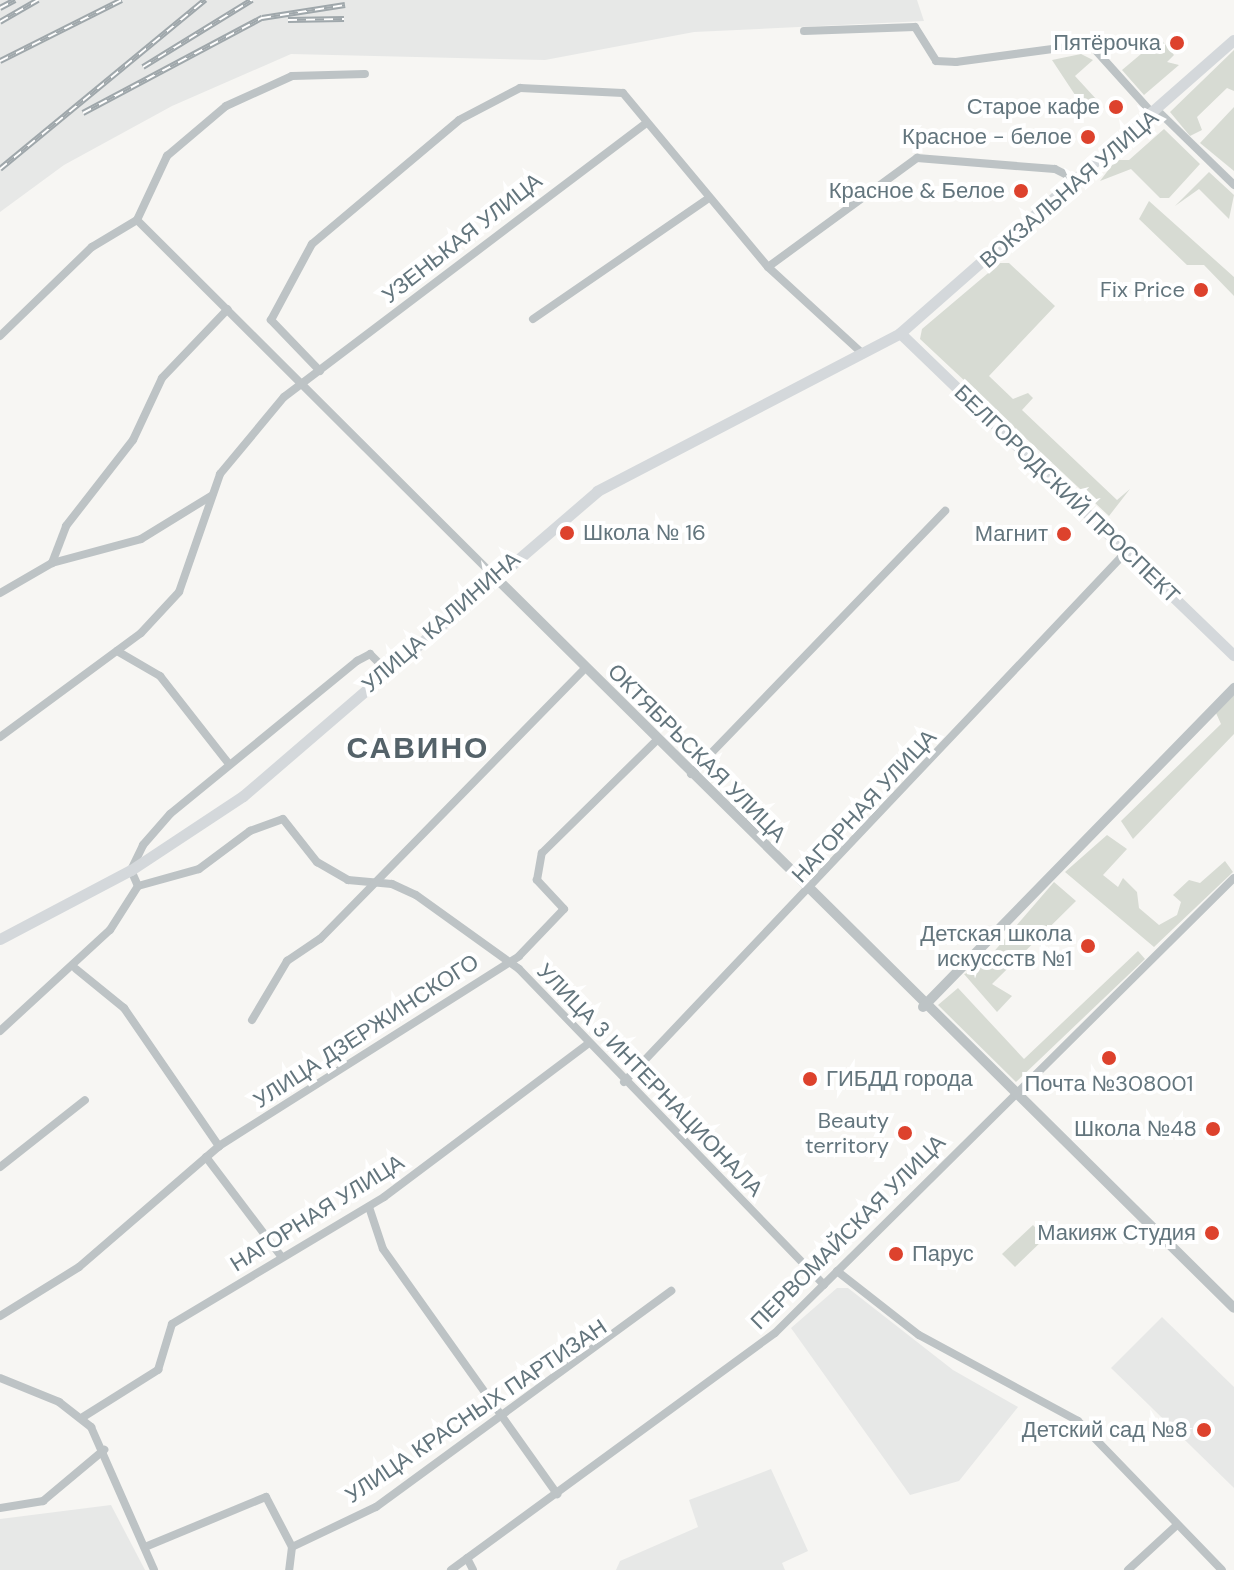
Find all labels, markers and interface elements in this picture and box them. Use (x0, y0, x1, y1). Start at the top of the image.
place label: Пятёрочка (1053, 30, 1161, 56)
marker: Пятёрочка (1168, 34, 1186, 52)
place label: Старое кафе (967, 94, 1100, 120)
marker: Старое кафе (1107, 98, 1125, 116)
street label: ВОКЗАЛЬНАЯ УЛИЦА (974, 104, 1164, 274)
place label: Красное - белое (902, 124, 1072, 150)
marker: Красное - белое (1079, 128, 1097, 146)
street label: УЗЕНЬКАЯ УЛИЦА (377, 167, 547, 309)
place label: Красное & Белое (829, 178, 1005, 204)
marker: Красное & Белое (1012, 182, 1030, 200)
place label: Fix Price (1100, 277, 1185, 303)
marker: Fix Price (1192, 281, 1210, 299)
street label: БЕЛГОРОДСКИЙ ПРОСПЕКТ (949, 379, 1185, 609)
place label: Школа № 16 (583, 520, 706, 546)
place label: Магнит (975, 521, 1048, 547)
marker: Школа № 16 (558, 524, 576, 542)
marker: Магнит (1055, 525, 1073, 543)
street label: УЛИЦА КАЛИНИНА (357, 546, 525, 698)
street label: ОКТЯБРЬСКАЯ УЛИЦА (602, 658, 792, 848)
street label: НАГОРНАЯ УЛИЦА (786, 724, 942, 888)
district label: САВИНО (347, 730, 489, 766)
place label: Детская школа искуссств №1 (920, 920, 1072, 972)
marker: Детская школа искуссств №1 (1079, 937, 1097, 955)
street label: УЛИЦА ДЗЕРЖИНСКОГО (249, 948, 483, 1114)
street label: УЛИЦА 3 ИНТЕРНАЦИОНАЛА (532, 958, 768, 1202)
marker: Почта №308001 (1100, 1049, 1118, 1067)
place label: ГИБДД города (826, 1066, 973, 1092)
marker: ГИБДД города (801, 1070, 819, 1088)
place label: Почта №308001 (1025, 1071, 1193, 1097)
place label: Beauty territory (805, 1107, 889, 1158)
place label: Школа №48 (1074, 1116, 1197, 1142)
marker: Школа №48 (1204, 1120, 1222, 1138)
marker: Beauty territory (896, 1124, 914, 1142)
street label: ПЕРВОМАЙСКАЯ УЛИЦА (745, 1129, 951, 1335)
street label: НАГОРНАЯ УЛИЦА (225, 1149, 409, 1277)
place label: Макияж Студия (1037, 1220, 1196, 1246)
marker: Макияж Студия (1203, 1224, 1221, 1242)
place label: Парус (912, 1241, 974, 1267)
marker: Парус (887, 1245, 905, 1263)
street label: УЛИЦА КРАСНЫХ ПАРТИЗАН (340, 1314, 612, 1508)
place label: Детский сад №8 (1022, 1417, 1188, 1443)
marker: Детский сад №8 (1195, 1421, 1213, 1439)

